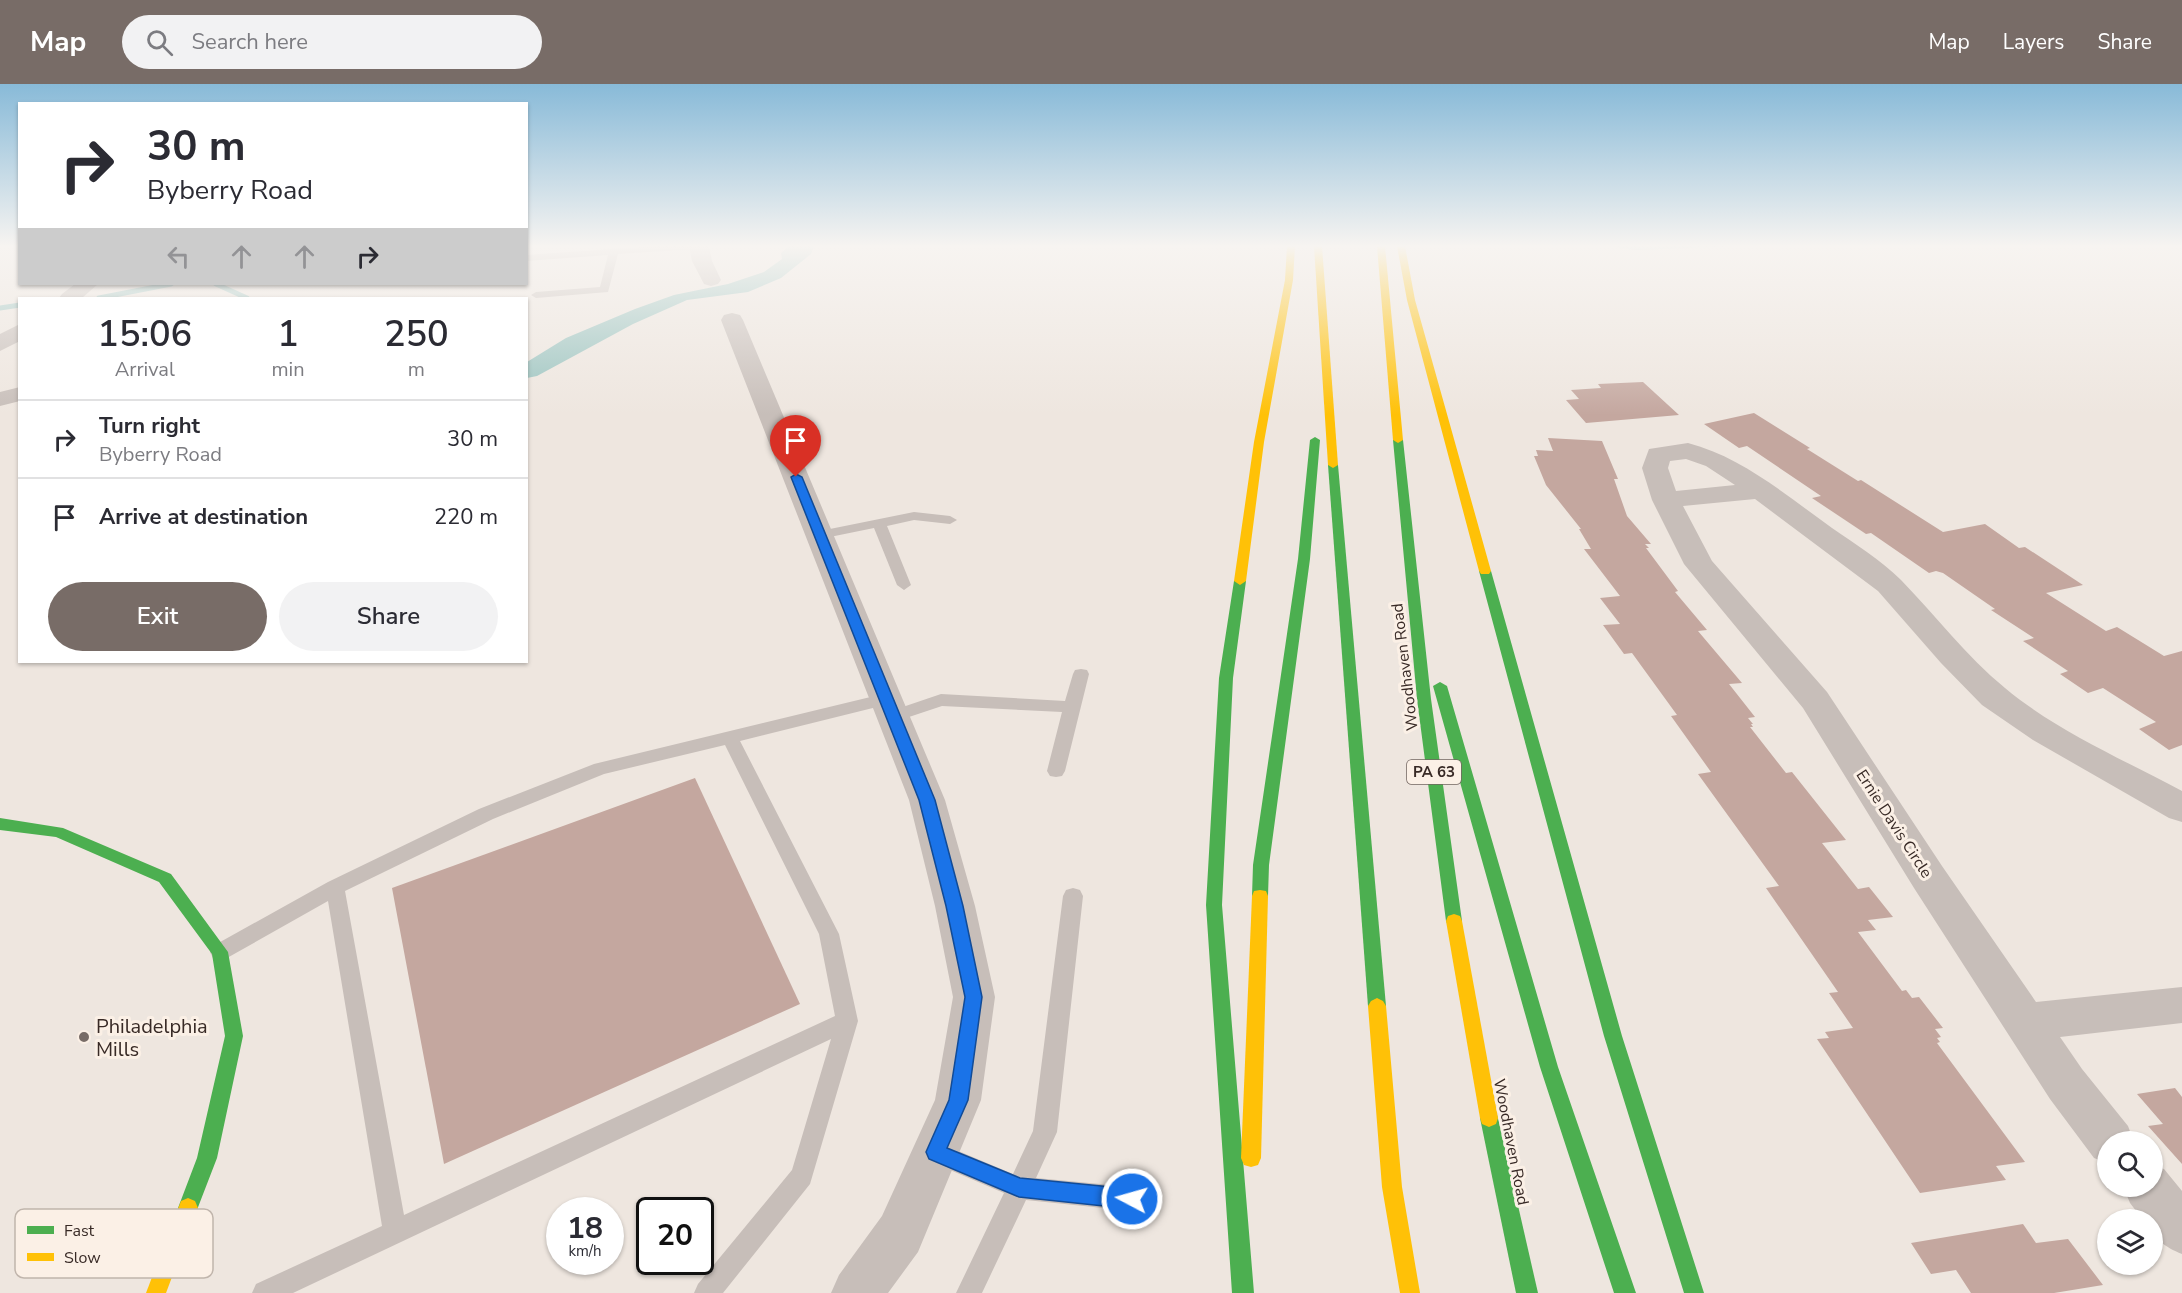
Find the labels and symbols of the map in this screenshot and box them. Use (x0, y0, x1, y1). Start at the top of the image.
pin (770, 415, 821, 477)
street label: Woodhaven Road (1386, 602, 1424, 732)
road number: PA 63 (1407, 760, 1461, 784)
street label: Ernie Davis Circle (1851, 766, 1937, 882)
place label: Philadelphia Mills (96, 1013, 208, 1063)
marker: Philadelphia Mills (77, 1030, 91, 1044)
street label: Woodhaven Road (1488, 1077, 1534, 1207)
position arrow (1100, 1167, 1164, 1231)
speed limit sign: 20 (636, 1197, 714, 1275)
legend (15, 1209, 213, 1278)
text: Fast (64, 1220, 95, 1242)
text: Slow (64, 1247, 101, 1269)

